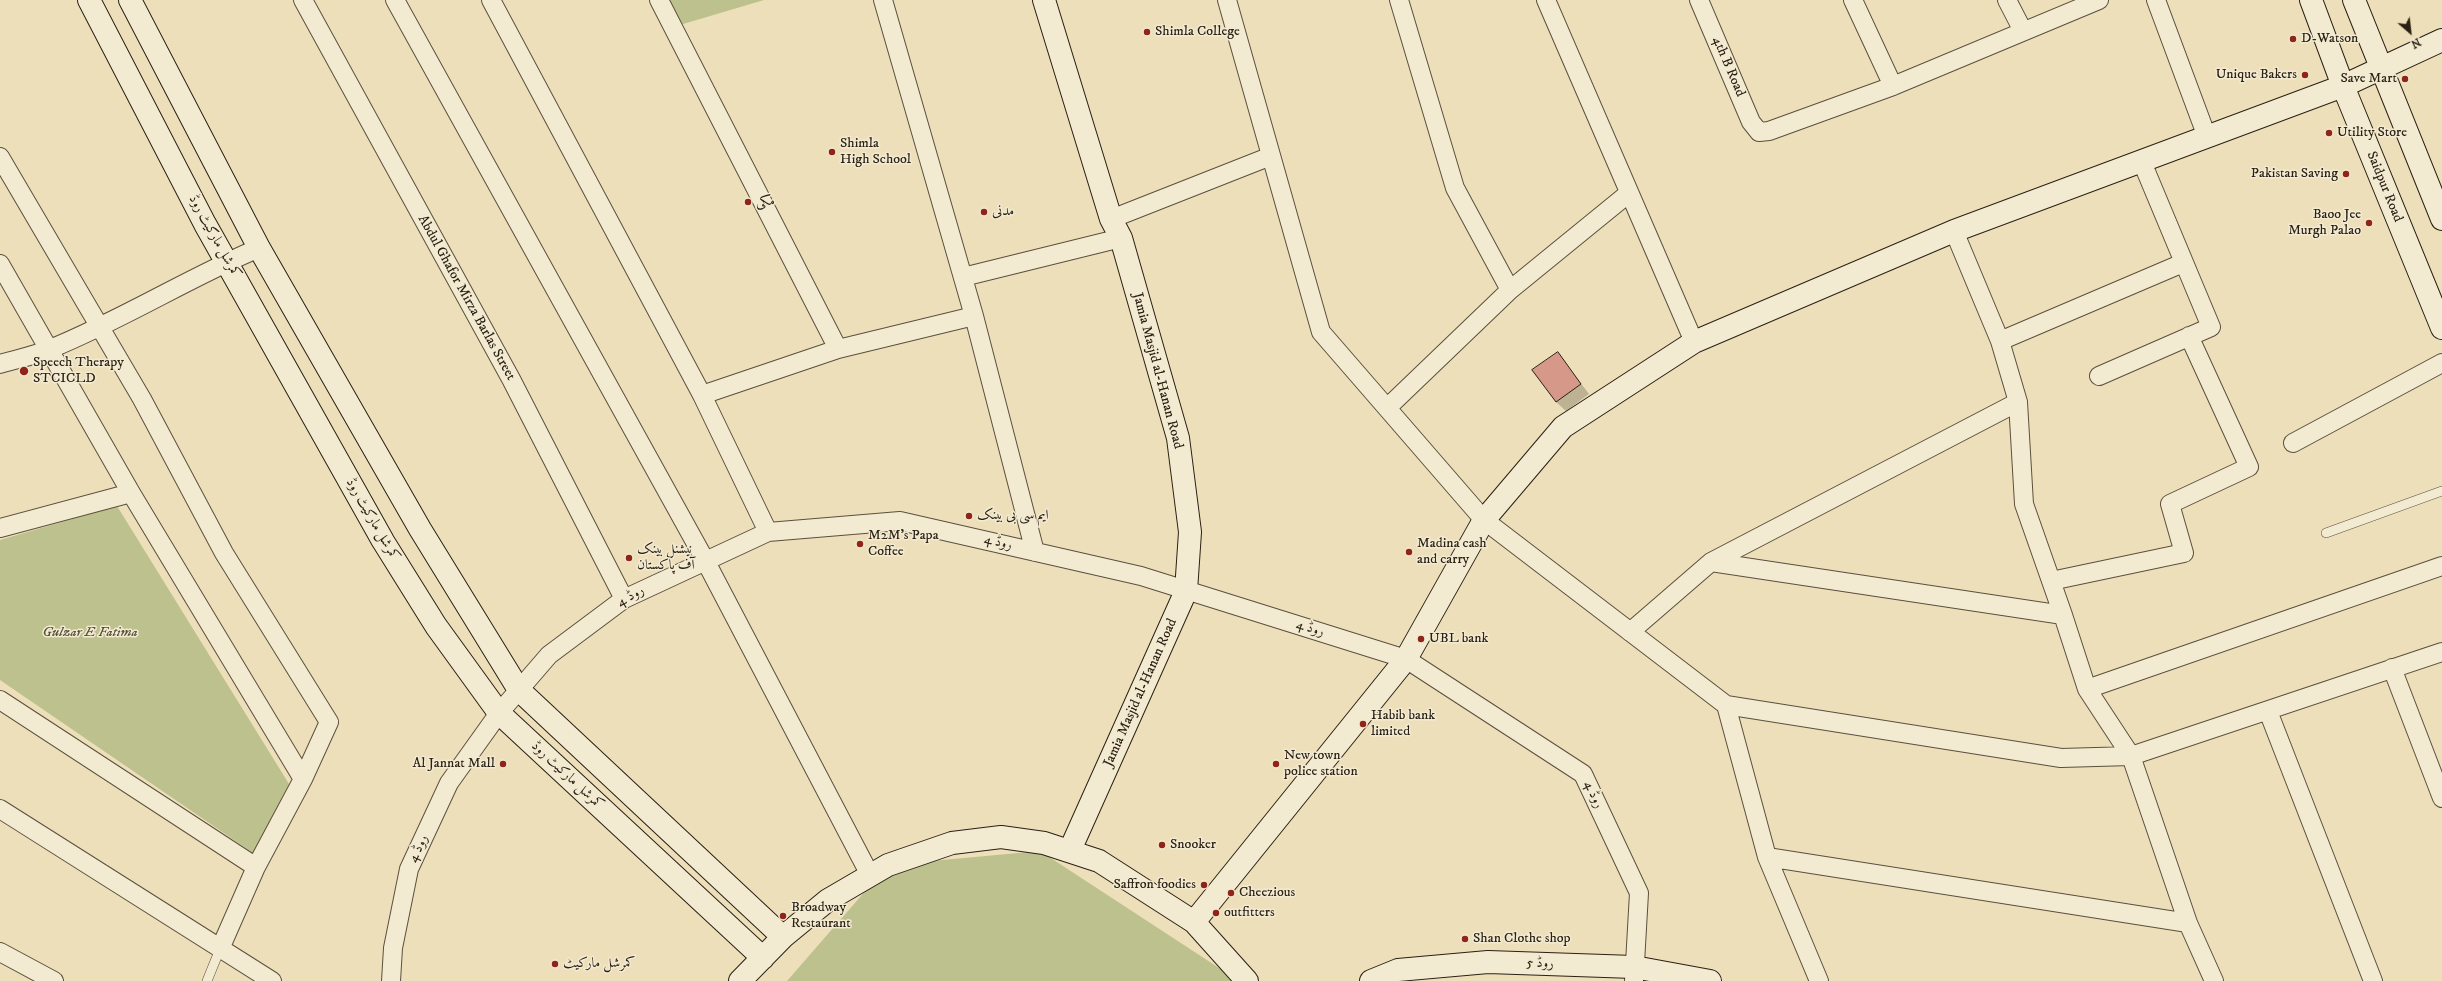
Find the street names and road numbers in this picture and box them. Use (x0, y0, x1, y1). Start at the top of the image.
street label: 4th B Road (1708, 34, 1748, 100)
street label: Saidpur Road (2362, 149, 2406, 225)
street label: کمرشل مارکیٹ روڈ (184, 192, 244, 282)
street label: Abdul Ghafor Mirza Barlas Street (413, 212, 519, 384)
street label: Jamia Masjid al-Hanan Road (1128, 291, 1186, 451)
street label: کمرشل مارکیٹ روڈ (341, 476, 403, 564)
street label: روڈ 4 (982, 532, 1014, 554)
street label: روڈ 4 (614, 583, 648, 611)
street label: Jamia Masjid al-Hanan Road (1101, 616, 1181, 770)
street label: روڈ 4 (1294, 617, 1326, 641)
street label: کمرشل مارکیٹ روڈ (527, 738, 607, 814)
street label: روڈ 4 (1579, 779, 1607, 811)
street label: روڈ 4 (405, 833, 433, 865)
street label: روڈ 5 (1526, 955, 1554, 973)

